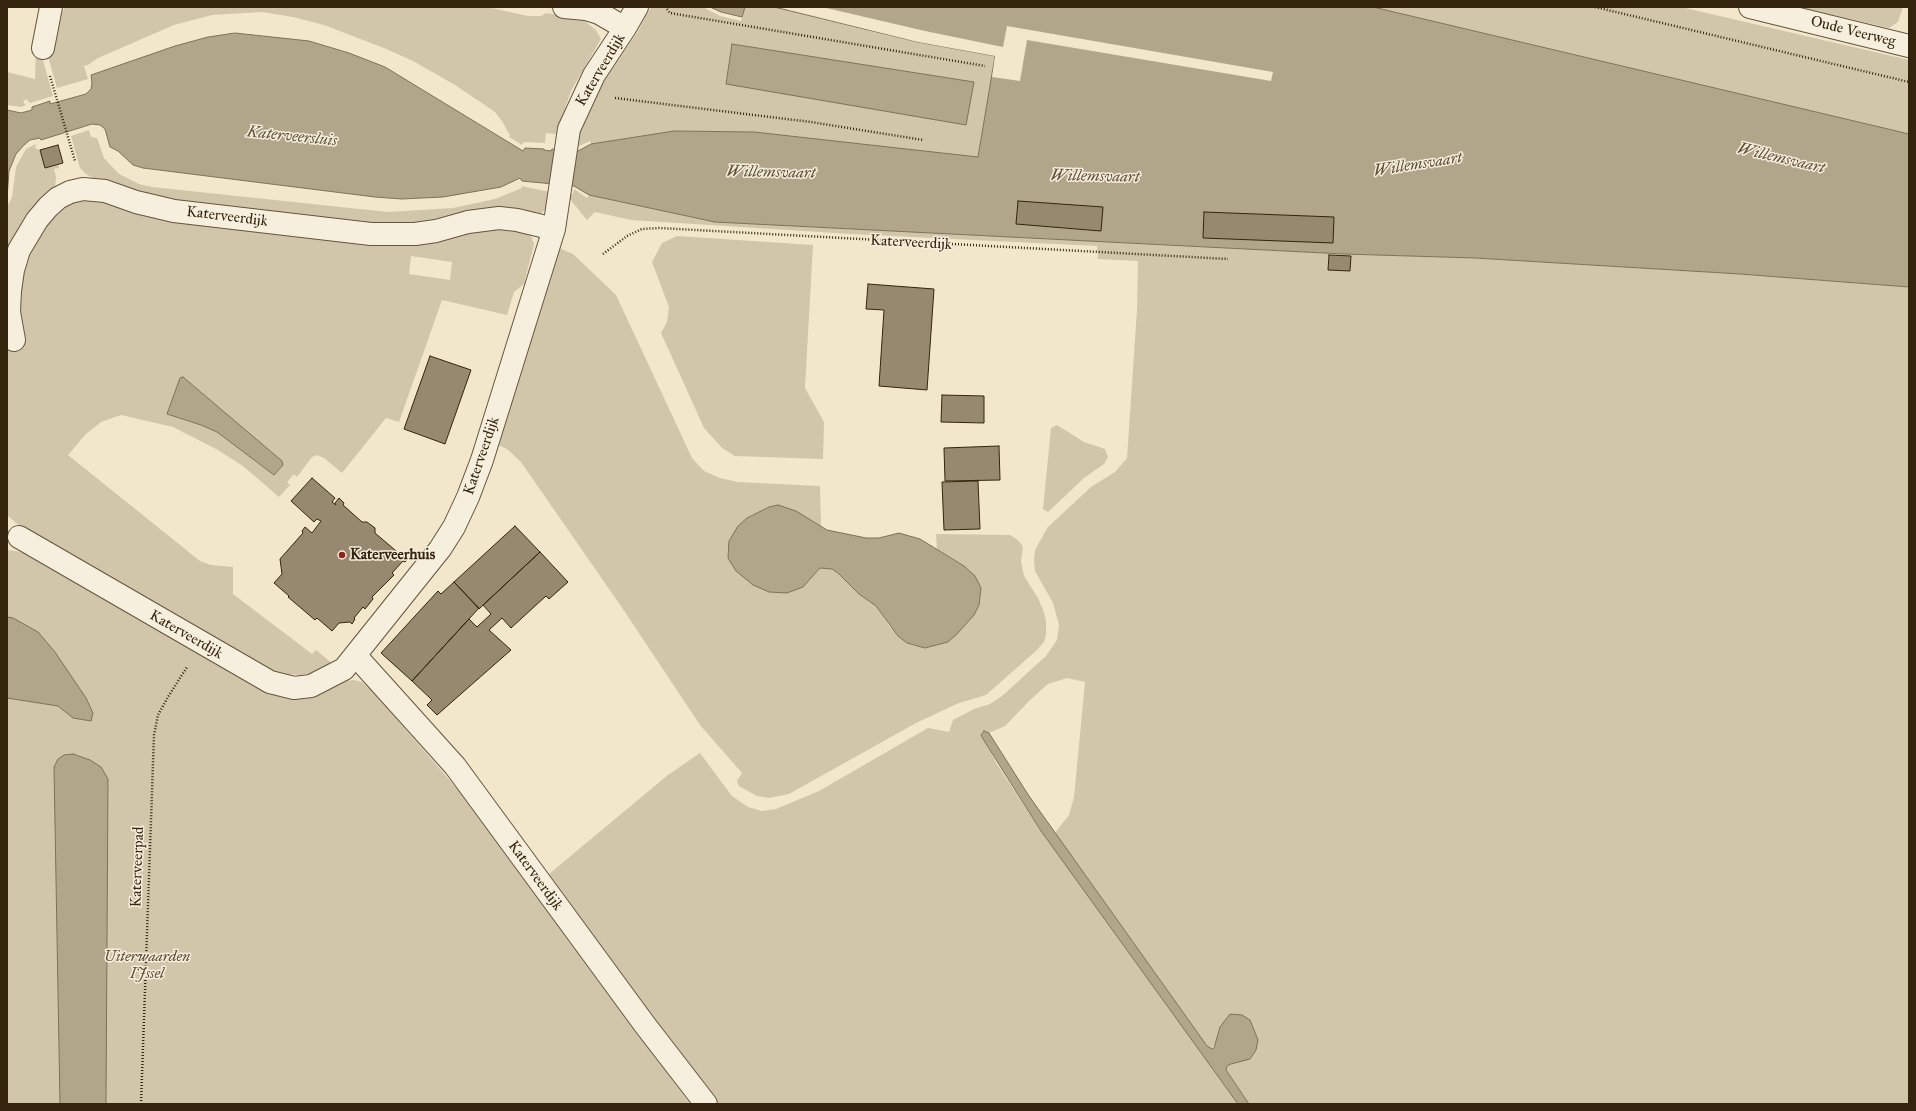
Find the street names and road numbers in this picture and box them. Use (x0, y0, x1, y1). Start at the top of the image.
street label: Oude Veerweg (1809, 13, 1897, 51)
street label: Katerveerdijk (572, 30, 630, 110)
street label: Katerveerdijk (185, 203, 269, 231)
street label: Katerveerdijk (870, 232, 952, 254)
street label: Katerveerdijk (460, 414, 504, 498)
street label: Katerveerdijk (146, 607, 226, 663)
street label: Katerveerpad (128, 826, 148, 908)
street label: Katerveerdijk (504, 838, 566, 914)

